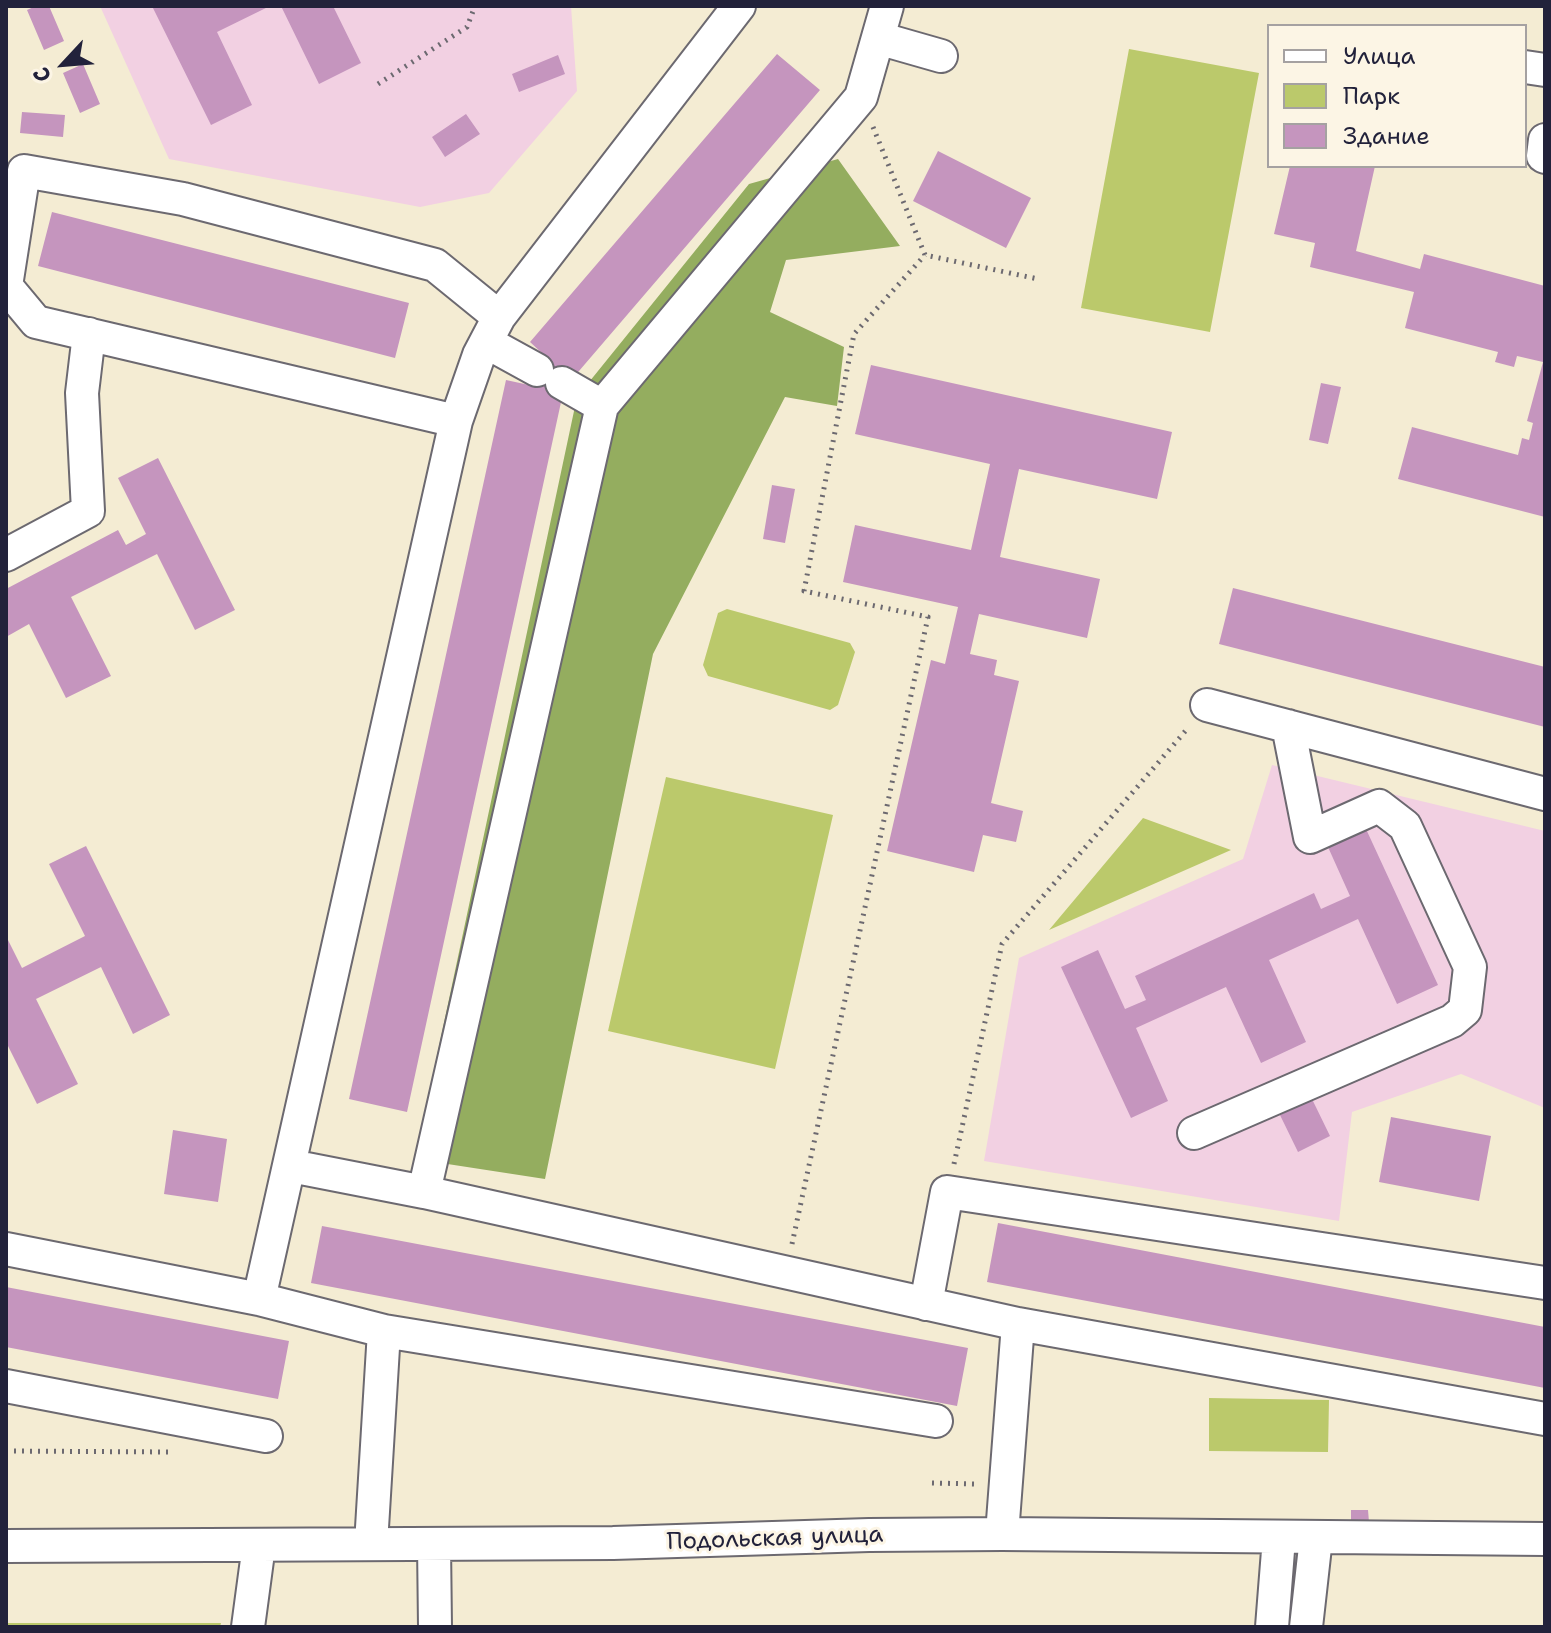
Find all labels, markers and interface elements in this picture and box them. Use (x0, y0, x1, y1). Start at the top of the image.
north arrow (24, 24, 104, 104)
legend (1267, 24, 1527, 168)
text: Улица (1343, 40, 1416, 72)
text: С (26, 62, 58, 87)
text: Парк (1343, 80, 1400, 112)
text: Здание (1343, 120, 1430, 152)
street label: Подольская улица (666, 1521, 884, 1557)

